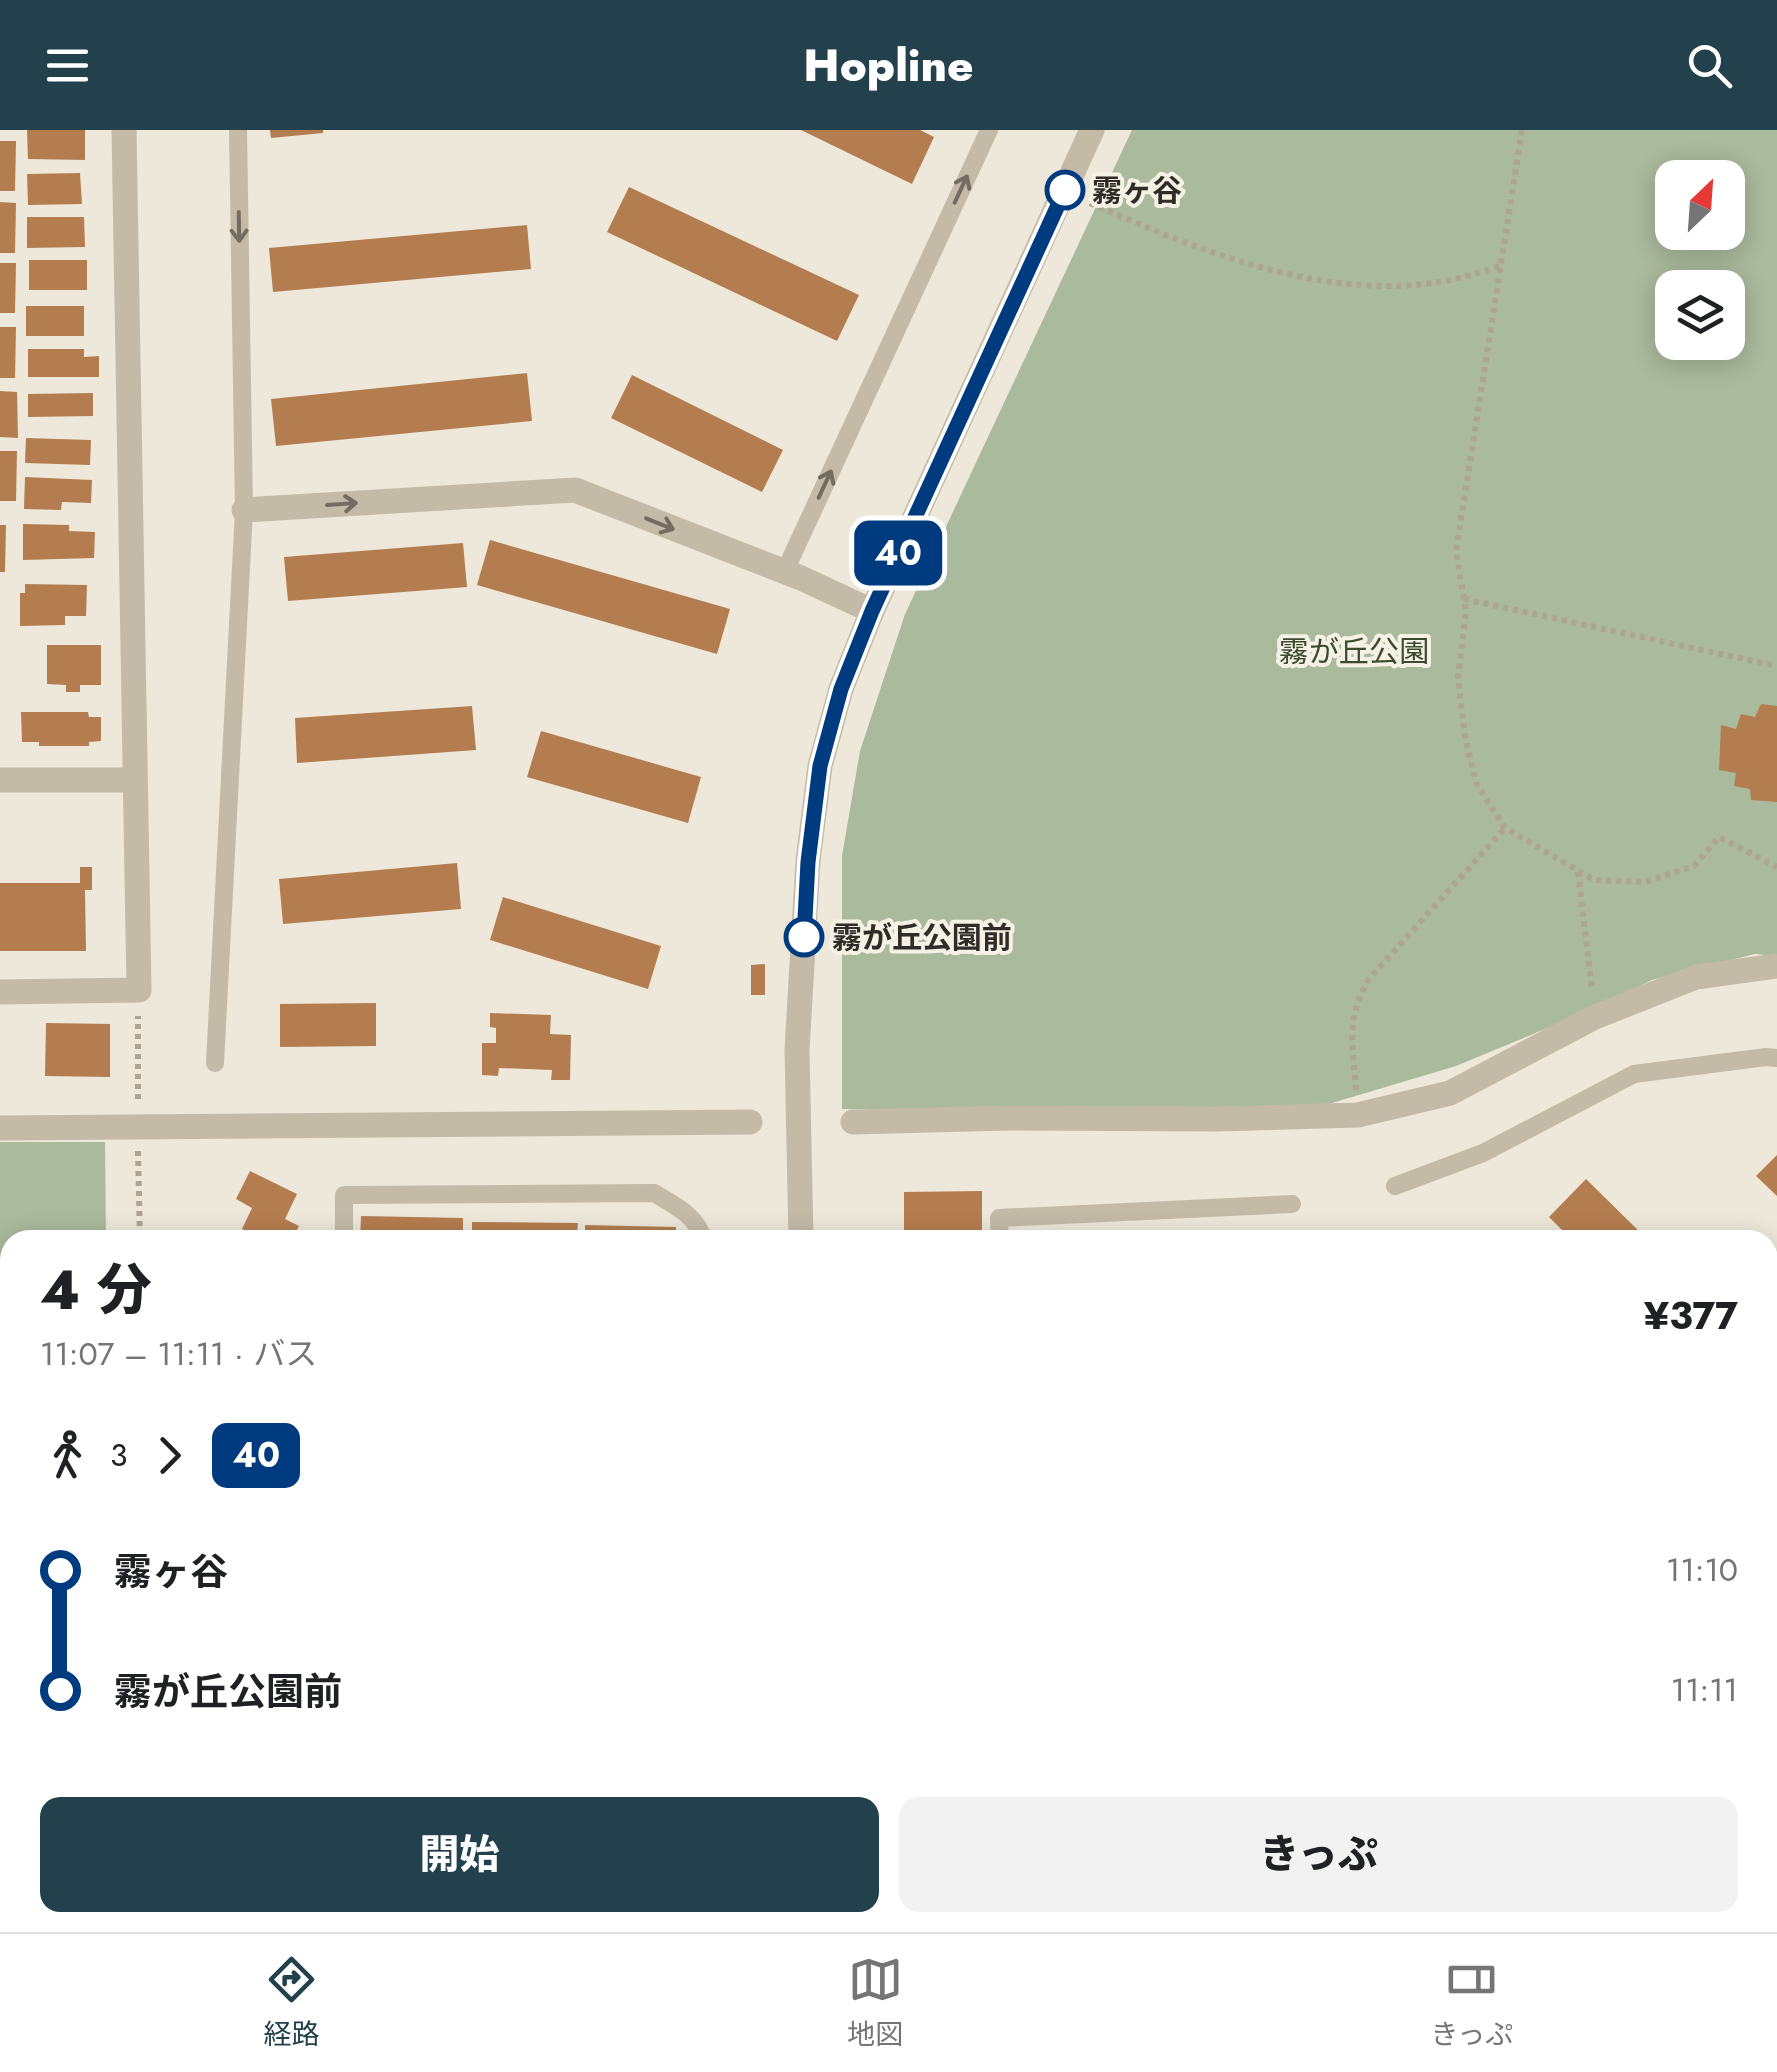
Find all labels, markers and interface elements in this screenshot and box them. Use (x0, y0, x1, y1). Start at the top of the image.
text: Hopline (803, 33, 974, 98)
icon: menu (40, 38, 95, 93)
icon: search (1682, 38, 1737, 93)
north arrow (1655, 160, 1745, 250)
map controls (1655, 160, 1745, 360)
place label: 霧ヶ谷 (1092, 169, 1182, 212)
marker: 霧ヶ谷 (1046, 171, 1084, 209)
one-way arrow (953, 175, 972, 205)
one-way arrow (230, 211, 249, 243)
button: layers (1655, 270, 1745, 360)
one-way arrow (816, 470, 835, 500)
one-way arrow (325, 494, 357, 513)
one-way arrow (644, 516, 675, 534)
line badge: 40 (853, 520, 943, 586)
text: 40 (874, 528, 922, 578)
park label: 霧が丘公園 (1279, 630, 1429, 673)
place label: 霧が丘公園前 (832, 916, 1012, 959)
marker: 霧が丘公園前 (785, 918, 823, 956)
text: 4 分 (40, 1250, 152, 1330)
text: ¥377 (1644, 1288, 1738, 1343)
text: 11:07 – 11:11 · バス (40, 1331, 317, 1377)
icon: walk (40, 1428, 95, 1483)
icon: forward (142, 1428, 197, 1483)
text: 40 (232, 1430, 280, 1480)
text: 3 (110, 1432, 127, 1478)
text: 霧ヶ谷 (114, 1544, 228, 1599)
text: 11:10 (1666, 1547, 1738, 1593)
text: 霧が丘公園前 (114, 1664, 342, 1719)
text: 11:11 (1671, 1667, 1738, 1713)
button: 開始 (40, 1797, 879, 1912)
button: きっぷ (899, 1797, 1738, 1912)
tab: 経路 (264, 1952, 320, 2055)
tab: 地図 (847, 1952, 903, 2055)
tab: きっぷ (1430, 1952, 1513, 2055)

